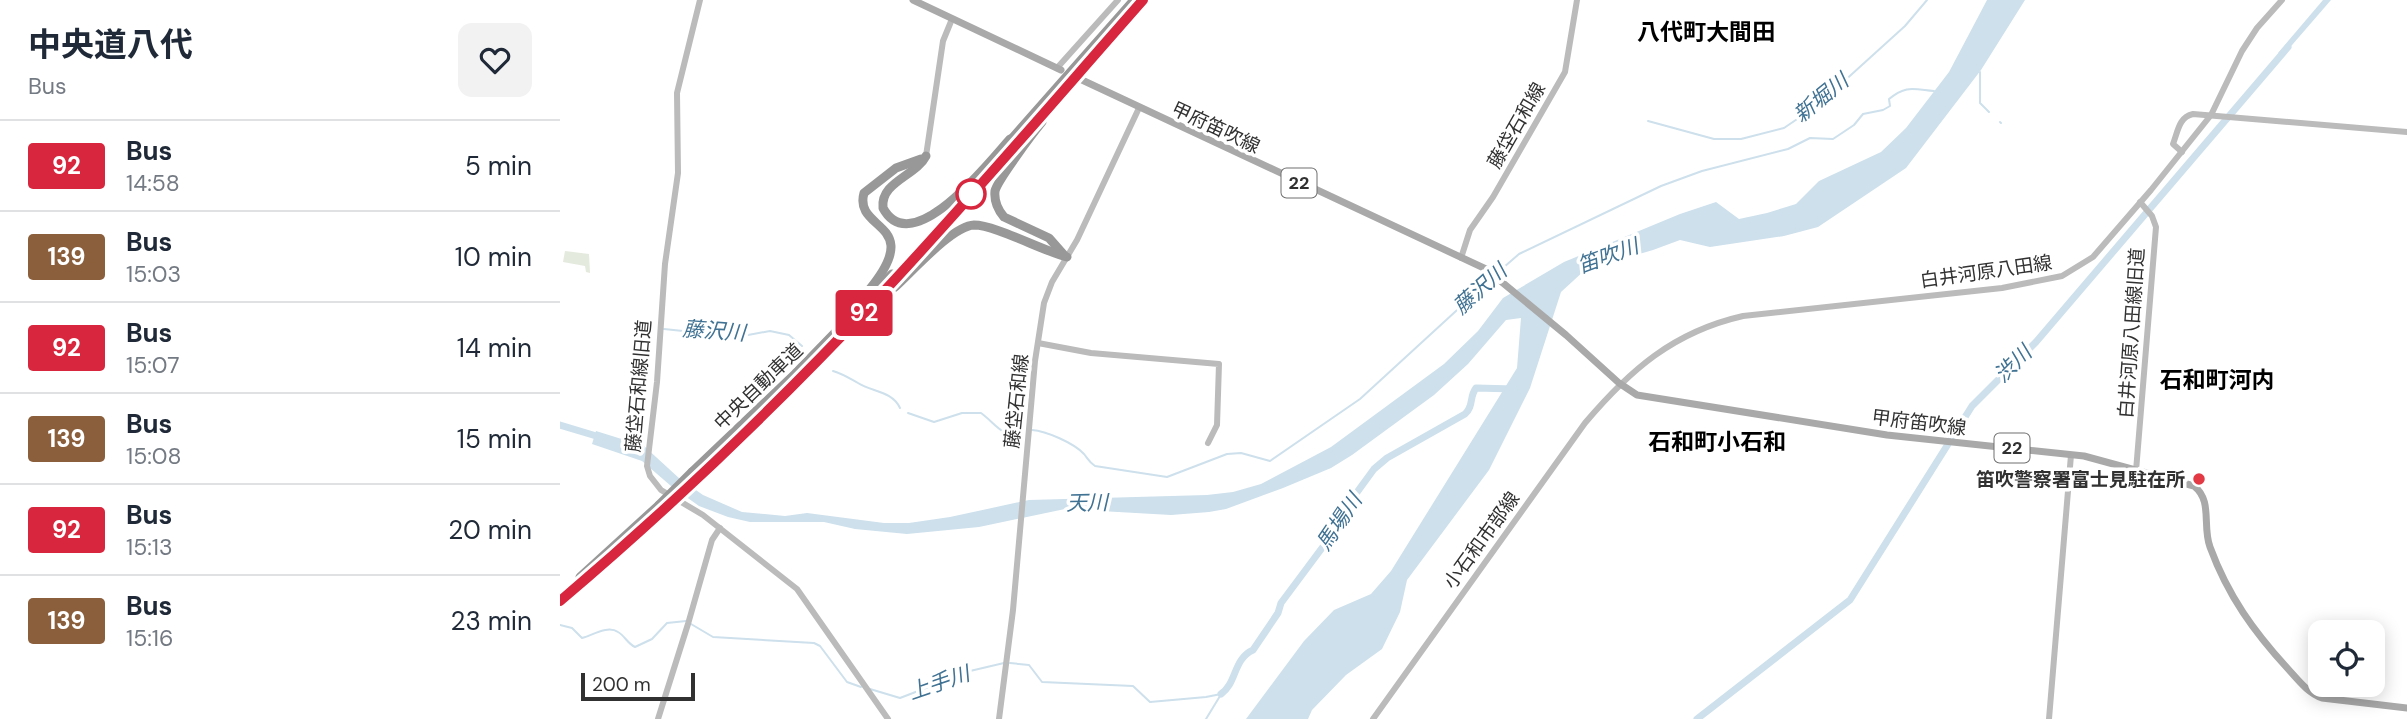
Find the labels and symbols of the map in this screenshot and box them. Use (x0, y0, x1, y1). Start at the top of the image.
district label: 八代町大間田 (1637, 17, 1775, 47)
water label: 新堀川 (1788, 66, 1856, 129)
street label: 藤垈石和線 (1482, 78, 1551, 173)
street label: 甲府笛吹線 (1167, 96, 1264, 159)
road number: 22 (1282, 168, 1316, 198)
unlabelled marker (956, 179, 986, 209)
water label: 笛吹川 (1574, 231, 1644, 280)
street label: 白井河原八田線旧道 (2113, 247, 2150, 419)
street label: 白井河原八田線 (1918, 250, 2054, 293)
water label: 藤沢川 (1447, 256, 1514, 320)
line badge: 92 (832, 290, 896, 336)
water label: 藤沢川 (682, 315, 748, 347)
street label: 藤垈石和線旧道 (620, 319, 657, 453)
street label: 中央自動車道 (709, 338, 808, 435)
water label: 渋川 (1988, 338, 2039, 389)
street label: 藤垈石和線 (999, 352, 1034, 450)
district label: 石和町河内 (2160, 365, 2275, 395)
street label: 甲府笛吹線 (1870, 404, 1968, 441)
district label: 石和町小石和 (1648, 427, 1786, 457)
road number: 22 (1994, 434, 2030, 462)
place label: 笛吹警察署富士見駐在所 (1976, 467, 2185, 492)
marker: 笛吹警察署富士見駐在所 (2191, 471, 2207, 487)
water label: 馬場川 (1310, 486, 1369, 556)
street label: 小石和市部線 (1438, 487, 1525, 594)
water label: 天川 (1066, 489, 1110, 517)
water label: 上手川 (905, 659, 975, 706)
scale bar (581, 670, 695, 702)

